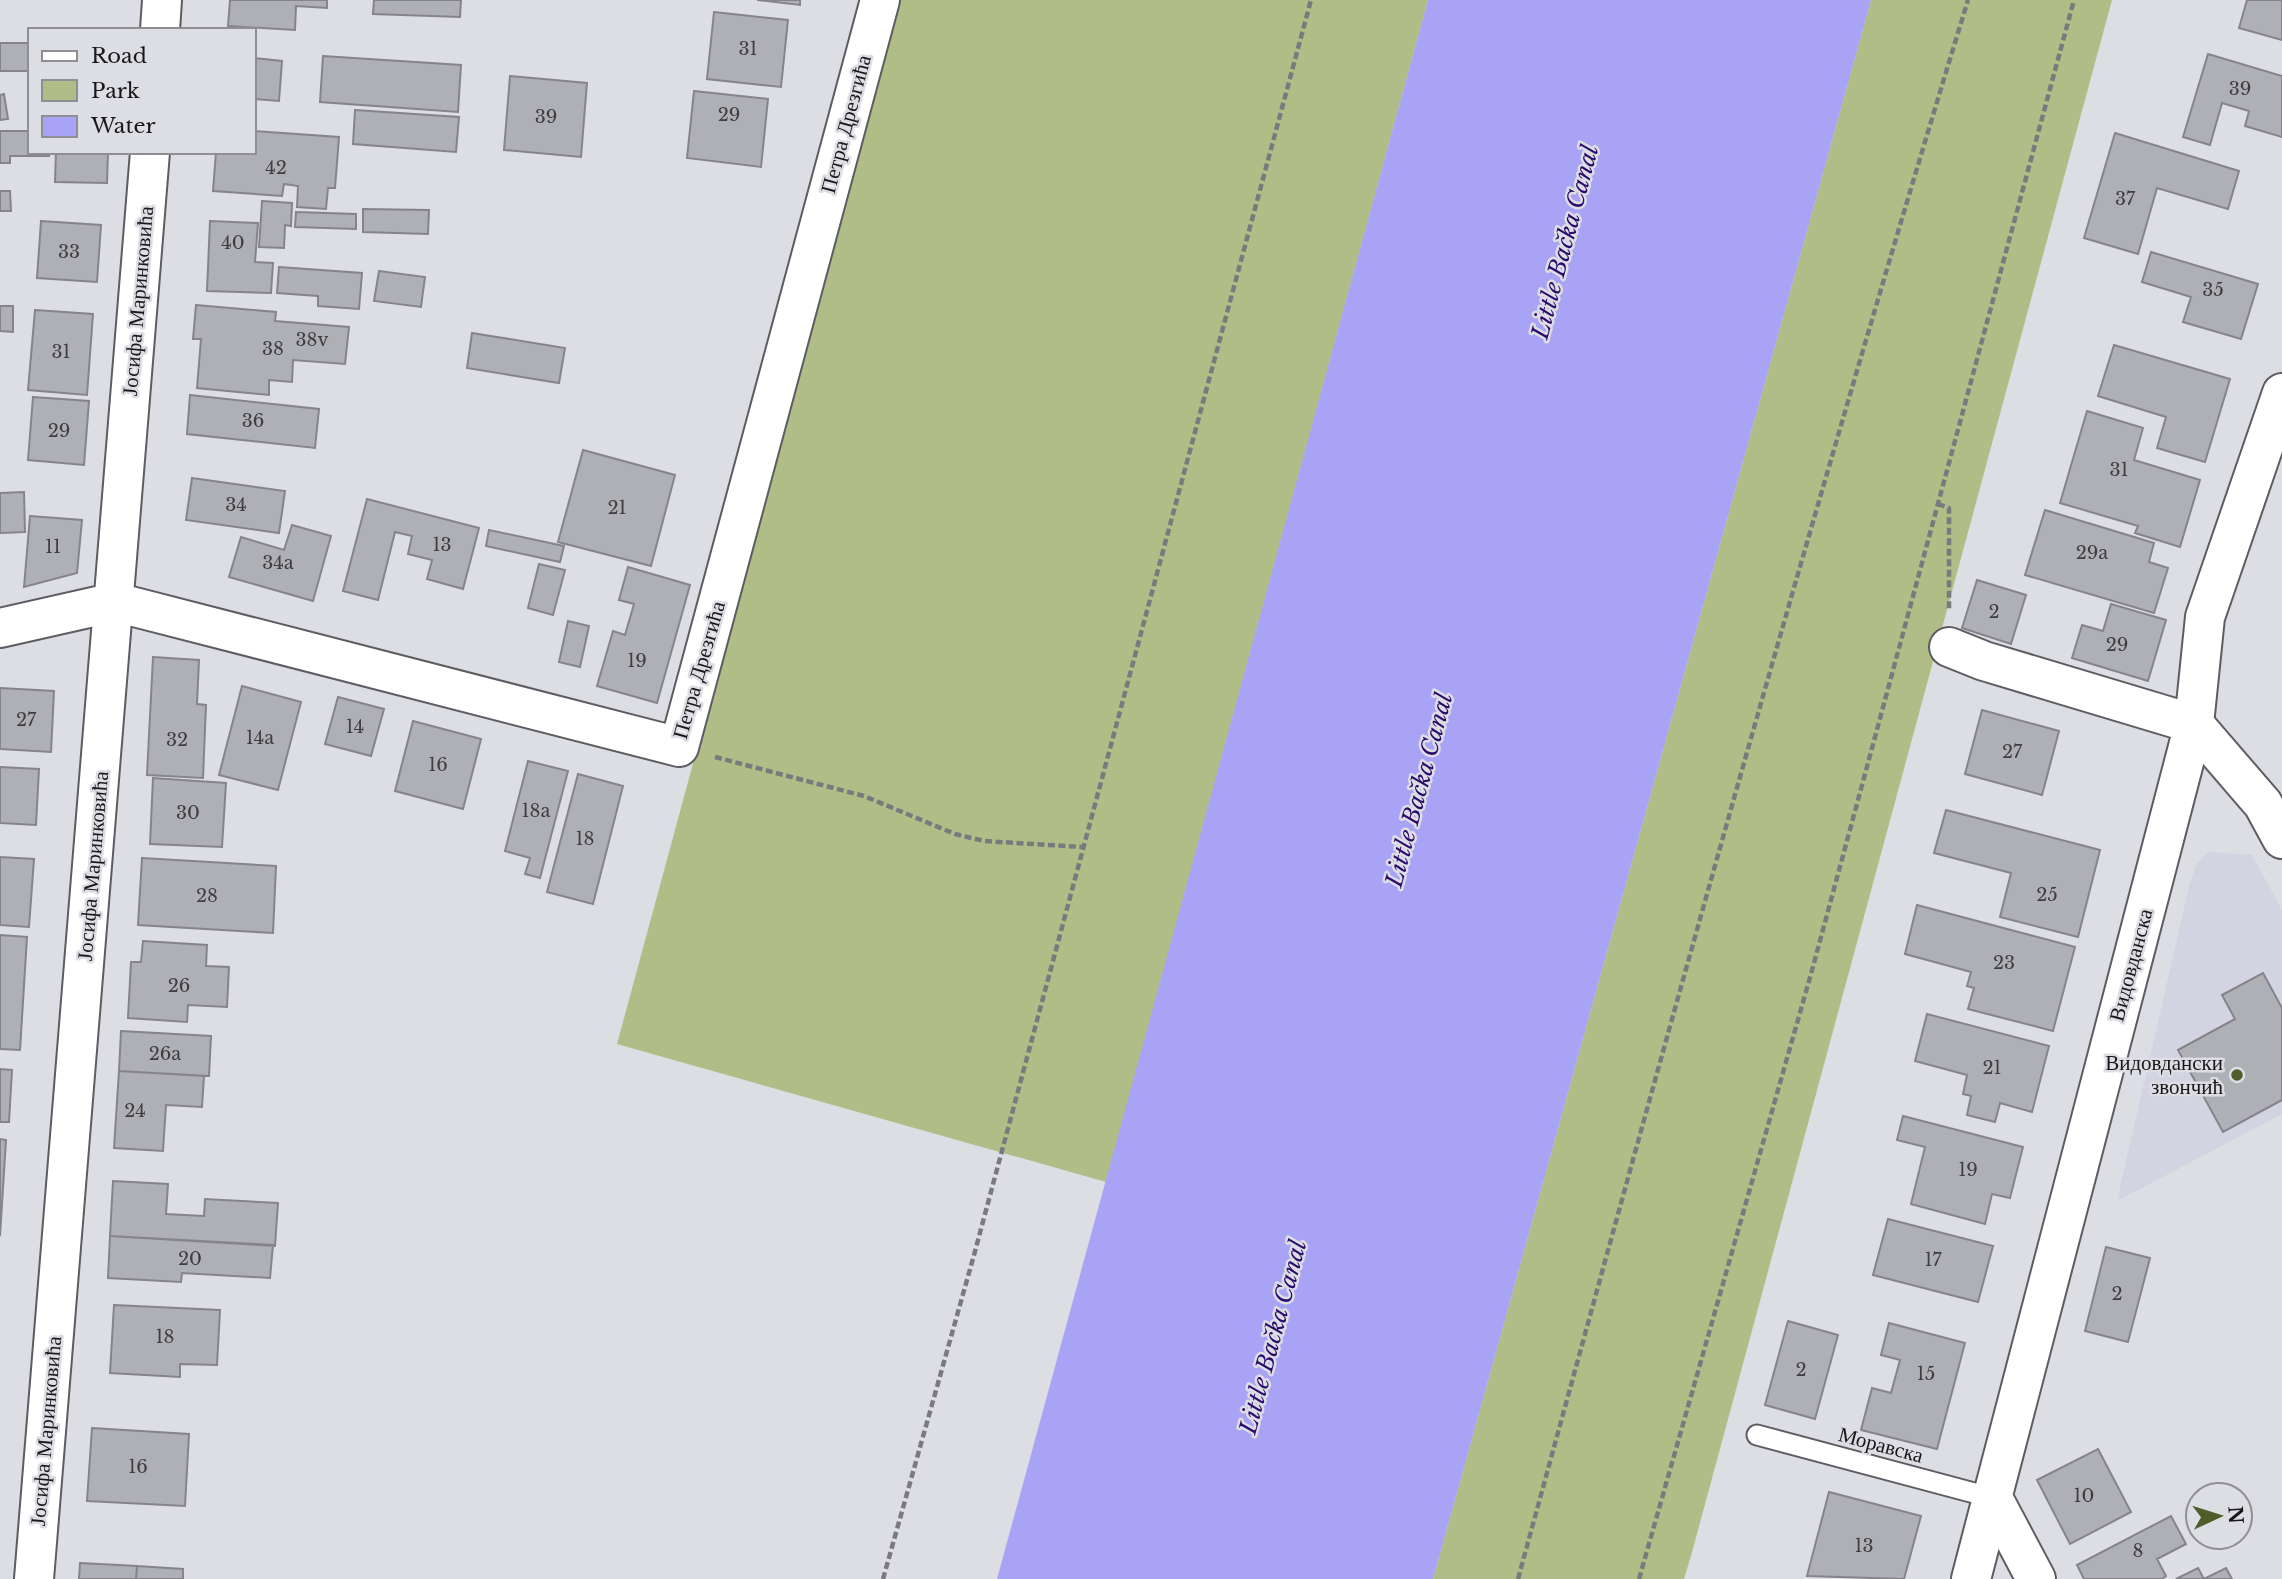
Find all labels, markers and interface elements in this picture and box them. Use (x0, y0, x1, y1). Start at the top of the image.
legend (28, 28, 256, 154)
house number: 31 (738, 38, 758, 60)
text: Road (91, 43, 147, 69)
street label: Петра Дрезгића (815, 51, 877, 196)
text: Park (91, 78, 140, 104)
house number: 39 (2229, 78, 2251, 100)
house number: 29 (718, 104, 740, 126)
house number: 39 (535, 106, 557, 128)
text: Water (90, 113, 155, 139)
water label: Little Bačka Canal (1525, 141, 1605, 343)
house number: 42 (265, 157, 287, 179)
house number: 37 (2115, 188, 2136, 210)
street label: Јосифа Маринковића (117, 204, 159, 397)
house number: 40 (221, 232, 245, 254)
house number: 33 (58, 241, 80, 263)
house number: 35 (2202, 279, 2224, 301)
house number: 38v (296, 329, 329, 351)
house number: 38 (262, 338, 284, 360)
house number: 31 (51, 341, 71, 363)
house number: 36 (242, 410, 264, 432)
house number: 29 (48, 420, 70, 442)
house number: 31 (2109, 459, 2129, 481)
house number: 34 (225, 494, 247, 516)
house number: 21 (607, 497, 627, 519)
house number: 13 (432, 534, 452, 556)
house number: 11 (45, 536, 61, 558)
house number: 29a (2076, 542, 2108, 564)
house number: 34a (262, 552, 294, 574)
street label: Петра Дрезгића (667, 597, 731, 742)
house number: 2 (1988, 601, 2000, 623)
house number: 29 (2106, 634, 2128, 656)
house number: 19 (627, 650, 647, 672)
water label: Little Bačka Canal (1379, 689, 1459, 891)
house number: 27 (16, 709, 37, 731)
house number: 14 (346, 716, 364, 738)
house number: 14a (246, 727, 274, 749)
house number: 32 (166, 729, 188, 751)
house number: 27 (2002, 741, 2023, 763)
house number: 16 (428, 754, 448, 776)
street label: Јосифа Маринковића (72, 769, 114, 962)
house number: 18a (522, 800, 550, 822)
house number: 30 (176, 802, 200, 824)
house number: 18 (576, 828, 594, 850)
house number: 25 (2036, 884, 2058, 906)
house number: 28 (196, 885, 218, 907)
street label: Видовданска (2103, 905, 2159, 1024)
house number: 23 (1993, 952, 2015, 974)
house number: 26 (168, 975, 190, 997)
house number: 26a (149, 1043, 181, 1065)
place label: Видовдански звончић (2105, 1050, 2223, 1100)
house number: 21 (1982, 1057, 2002, 1079)
marker: Видовдански звончић (2229, 1067, 2245, 1083)
house number: 24 (124, 1100, 146, 1122)
house number: 19 (1958, 1159, 1978, 1181)
water label: Little Bačka Canal (1233, 1236, 1313, 1438)
house number: 20 (178, 1248, 202, 1270)
house number: 17 (1924, 1249, 1942, 1271)
house number: 2 (2111, 1283, 2123, 1305)
house number: 18 (156, 1326, 174, 1348)
street label: Јосифа Маринковића (25, 1334, 67, 1527)
house number: 2 (1795, 1359, 1807, 1381)
house number: 15 (1917, 1363, 1935, 1385)
street label: Моравска (1836, 1421, 1927, 1469)
house number: 16 (128, 1456, 148, 1478)
north arrow (2184, 1481, 2254, 1551)
house number: 10 (2074, 1485, 2094, 1507)
text: N (2223, 1505, 2248, 1525)
house number: 13 (1854, 1535, 1874, 1557)
house number: 8 (2133, 1540, 2143, 1562)

